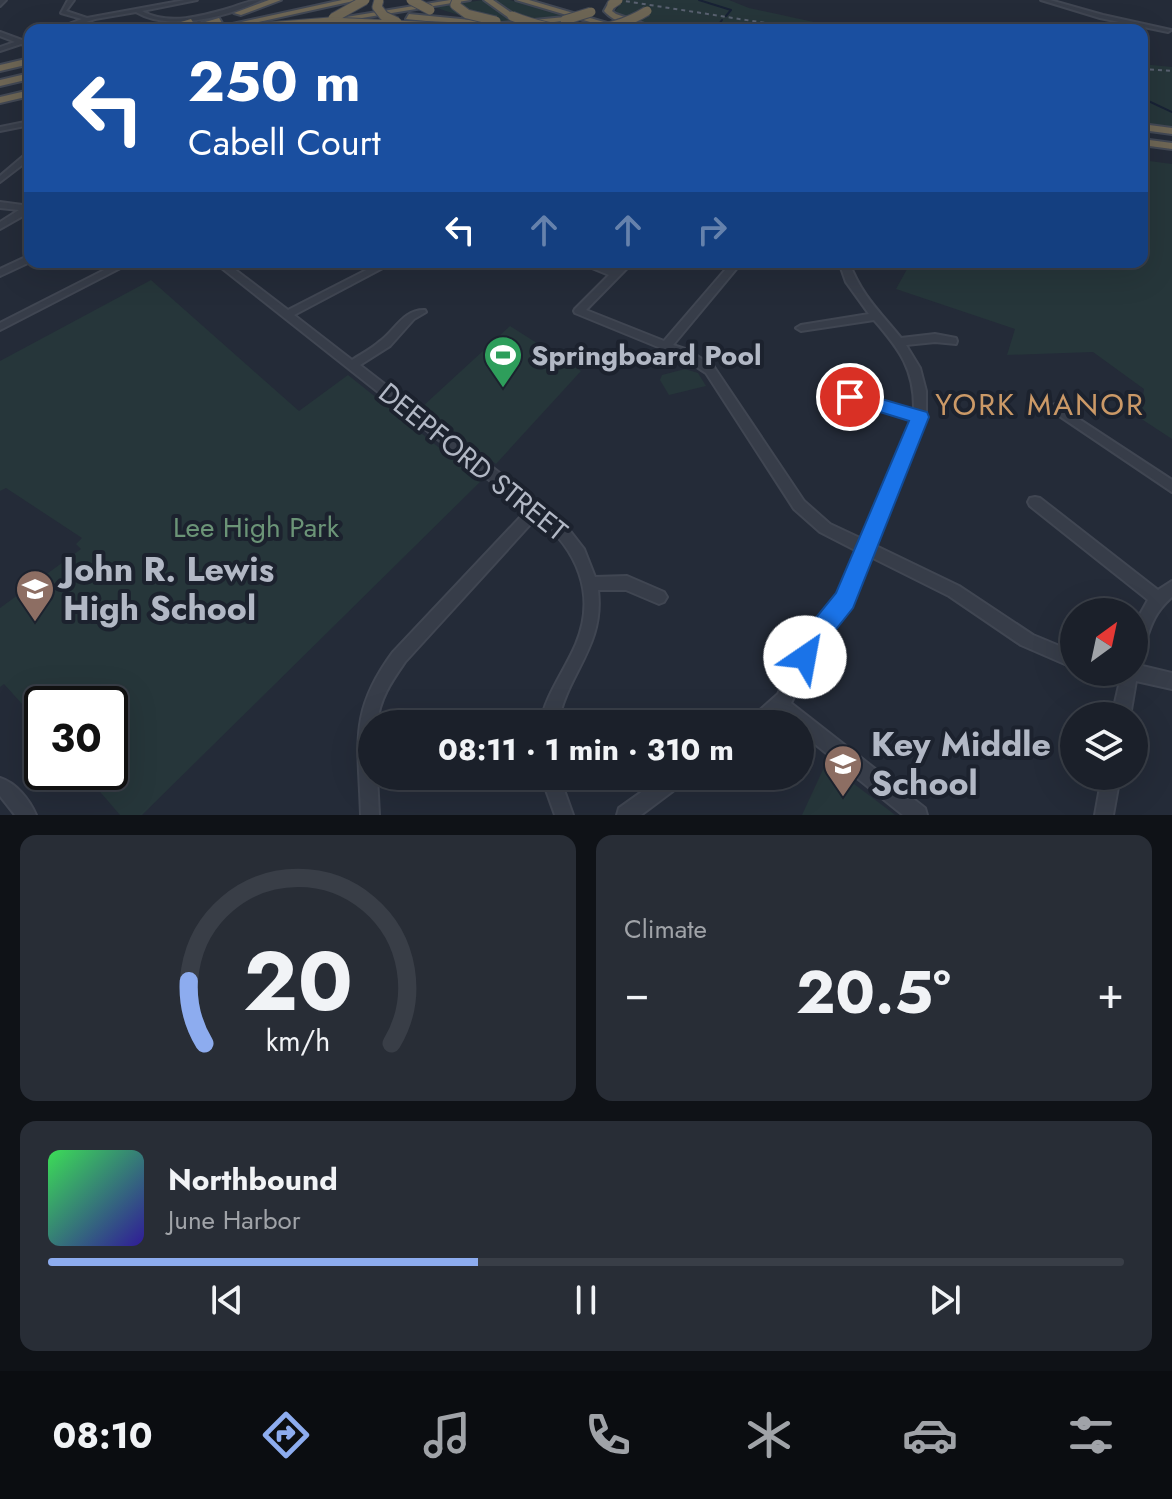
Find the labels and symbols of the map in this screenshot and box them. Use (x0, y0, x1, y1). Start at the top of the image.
sports icon: Springboard Pool (482, 334, 524, 389)
place label: Springboard Pool (531, 335, 761, 376)
pin (816, 363, 884, 431)
street label: DEEPFORD STREET (370, 373, 576, 551)
district label: YORK MANOR (935, 383, 1145, 426)
park label: Lee High Park (173, 507, 340, 548)
place label: John R. Lewis High School (57, 545, 274, 633)
school or university icon: John R. Lewis High School (14, 568, 56, 623)
north arrow (1060, 598, 1148, 686)
position arrow (763, 615, 847, 699)
speed limit sign: 30 (24, 686, 128, 790)
place label: Key Middle School (871, 720, 1051, 808)
school or university icon: Key Middle School (822, 743, 864, 798)

